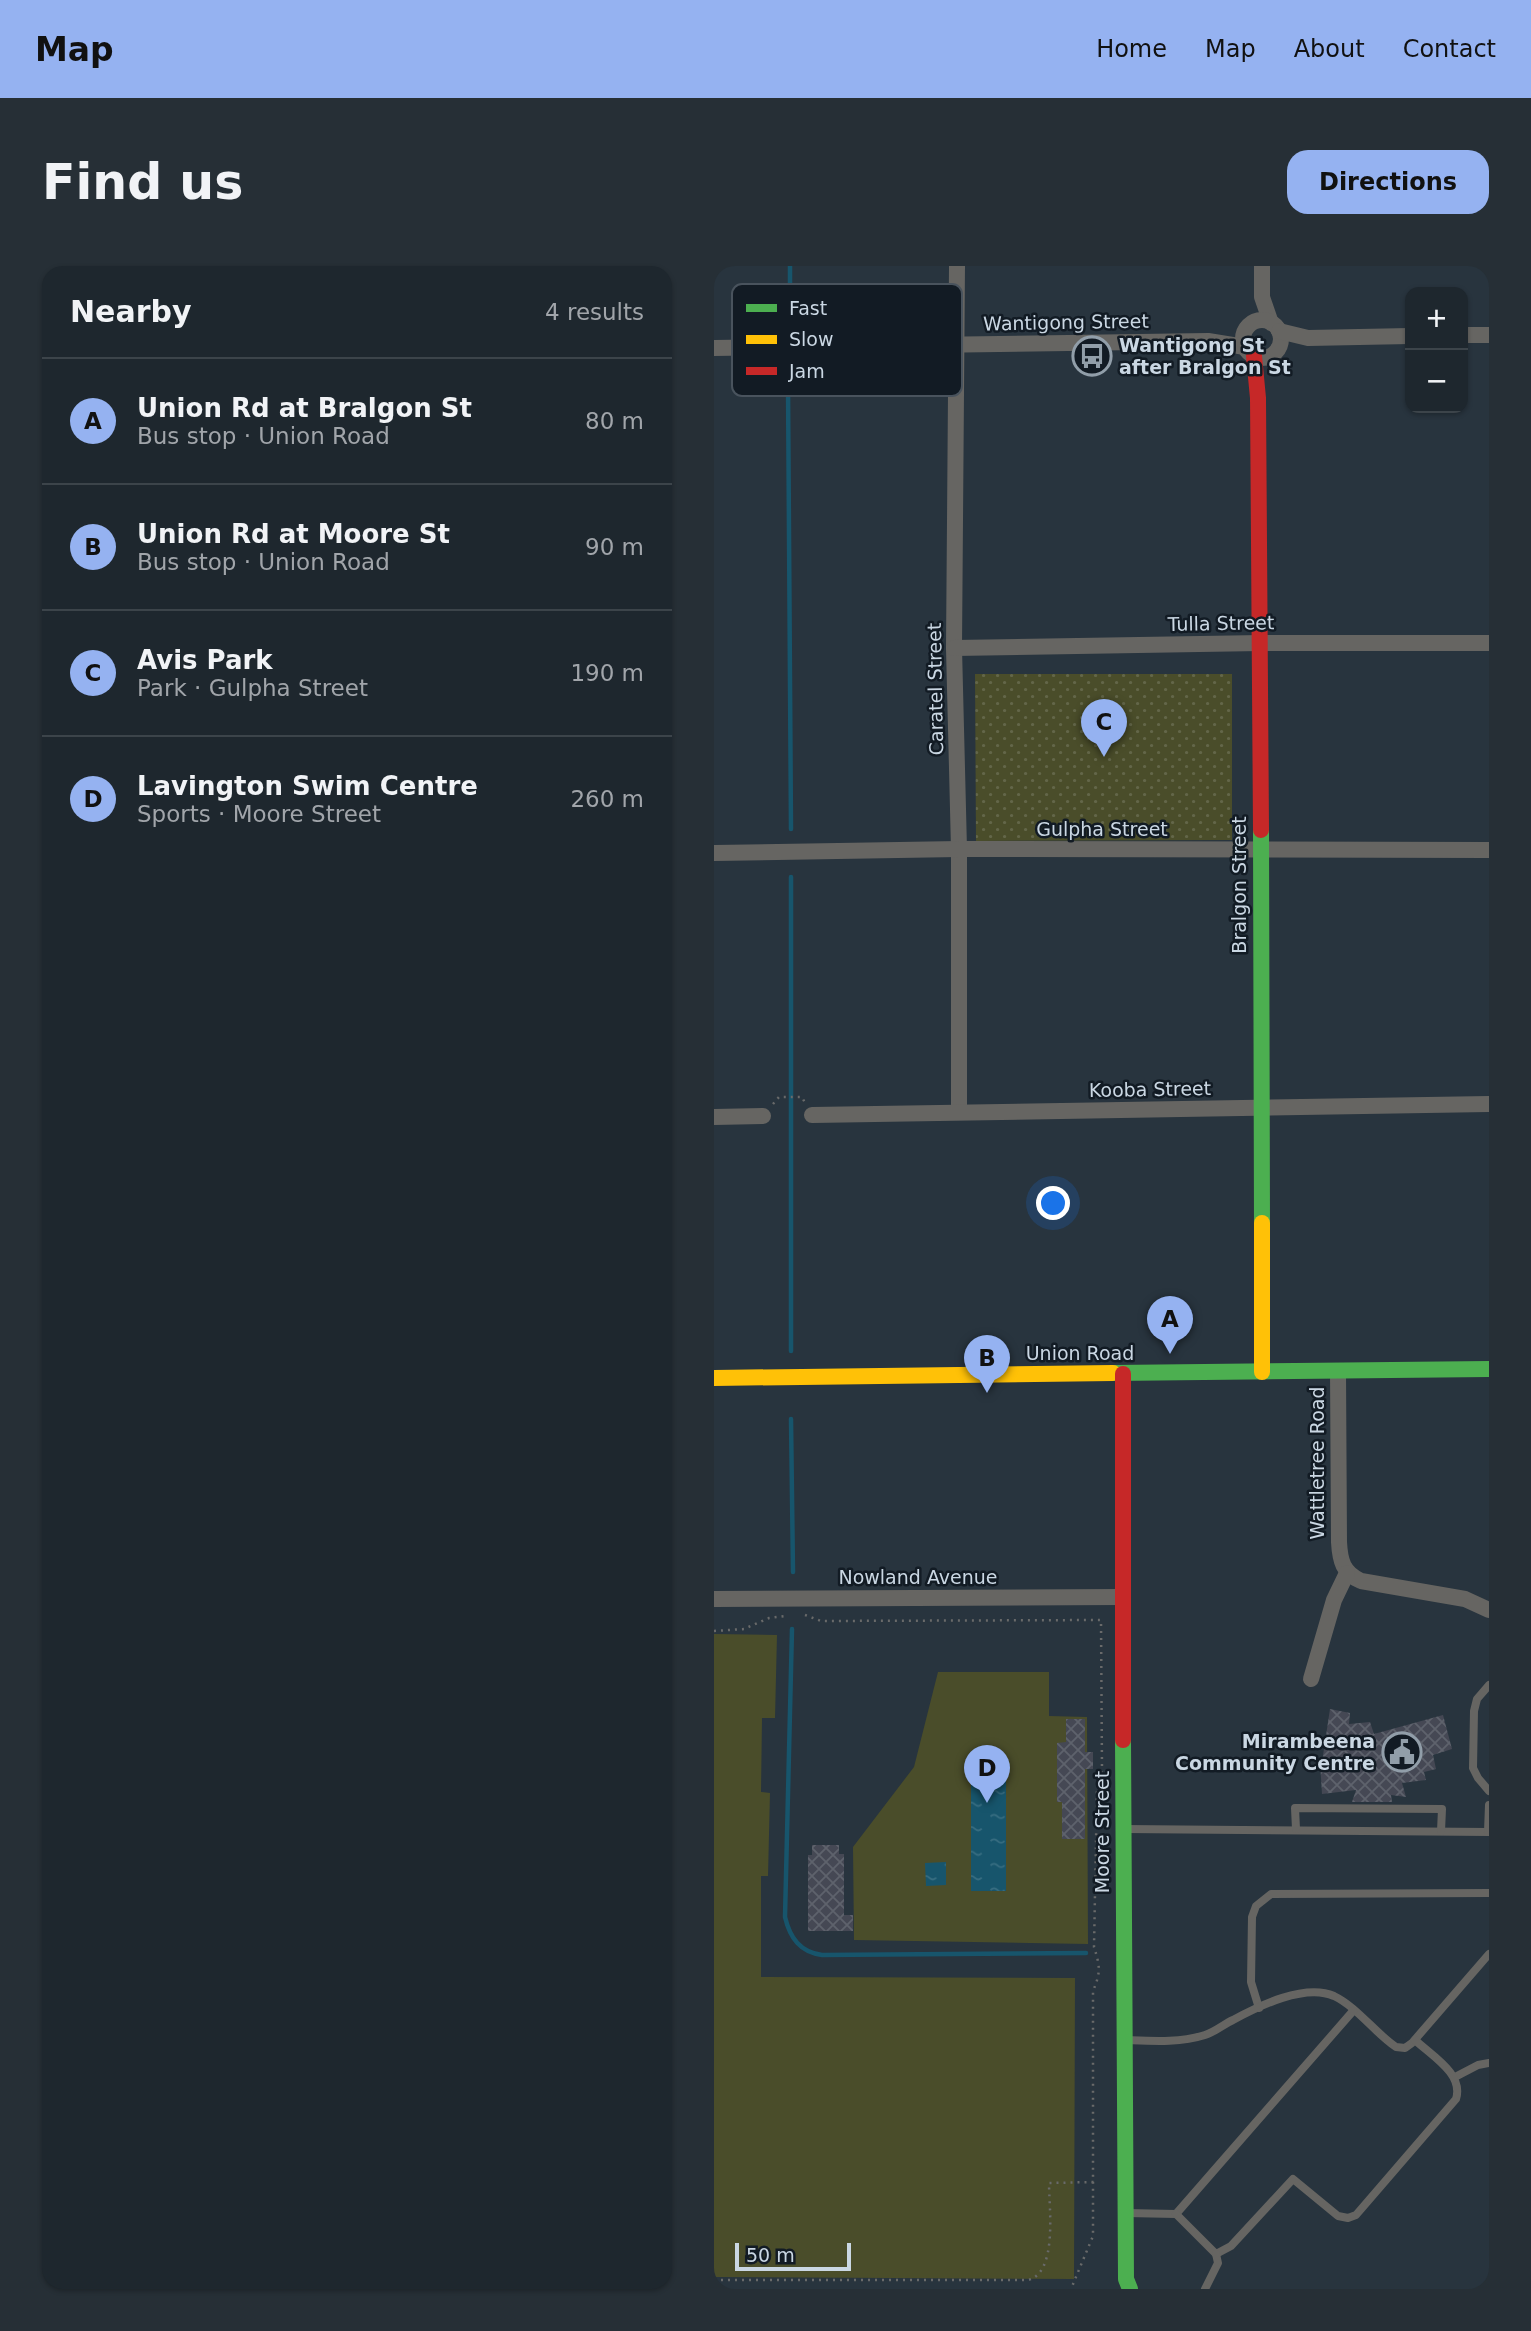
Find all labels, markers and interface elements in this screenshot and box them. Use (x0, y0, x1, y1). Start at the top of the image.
text: Map (35, 30, 114, 69)
text: Home (1096, 35, 1167, 63)
text: Map (1205, 35, 1256, 63)
text: About (1294, 35, 1365, 63)
text: Contact (1403, 35, 1496, 63)
button: Directions (1287, 150, 1489, 214)
text: Find us (42, 154, 243, 211)
legend (732, 284, 962, 396)
map controls (1405, 287, 1468, 413)
button: + (1405, 287, 1468, 350)
text: Nearby (70, 294, 192, 329)
text: Fast (789, 297, 827, 319)
text: 4 results (545, 299, 644, 325)
street label: Wantigong Street (983, 310, 1149, 334)
text: Slow (789, 328, 834, 350)
place label: Wantigong St after Bralgon St (1119, 334, 1291, 378)
bus stop icon: Wantigong St after Bralgon St (1071, 335, 1113, 377)
button: − (1405, 350, 1468, 413)
text: Jam (788, 360, 825, 382)
text: Union Rd at Bralgon St (137, 393, 472, 423)
text: A (84, 408, 102, 434)
text: 80 m (585, 408, 644, 434)
text: Bus stop · Union Road (137, 423, 390, 449)
text: Union Rd at Moore St (137, 519, 450, 549)
text: B (84, 534, 102, 560)
text: 90 m (585, 534, 644, 560)
text: Bus stop · Union Road (137, 549, 390, 575)
street label: Tulla Street (1166, 611, 1275, 635)
street label: Caratel Street (923, 623, 947, 755)
text: Avis Park (137, 645, 273, 675)
text: C (85, 660, 101, 686)
text: 190 m (570, 660, 644, 686)
text: Park · Gulpha Street (137, 675, 368, 701)
pin: C (1081, 699, 1127, 757)
text: Lavington Swim Centre (137, 771, 478, 801)
text: D (83, 786, 103, 812)
text: 260 m (570, 786, 644, 812)
text: Sports · Moore Street (137, 801, 381, 827)
street label: Bralgon Street (1228, 816, 1250, 954)
street label: Gulpha Street (1036, 818, 1168, 840)
street label: Kooba Street (1089, 1077, 1211, 1101)
your location (1036, 1186, 1070, 1220)
pin: A (1147, 1296, 1193, 1354)
pin: B (964, 1335, 1010, 1393)
street label: Union Road (1026, 1342, 1134, 1364)
street label: Wattletree Road (1306, 1386, 1328, 1540)
street label: Nowland Avenue (838, 1566, 998, 1588)
place label: Mirambeena Community Centre (1175, 1730, 1375, 1774)
public building icon: Mirambeena Community Centre (1381, 1731, 1423, 1773)
pin: D (964, 1745, 1010, 1803)
street label: Moore Street (1091, 1771, 1113, 1893)
scale bar (735, 2240, 850, 2272)
text: 50 m (746, 2244, 795, 2266)

